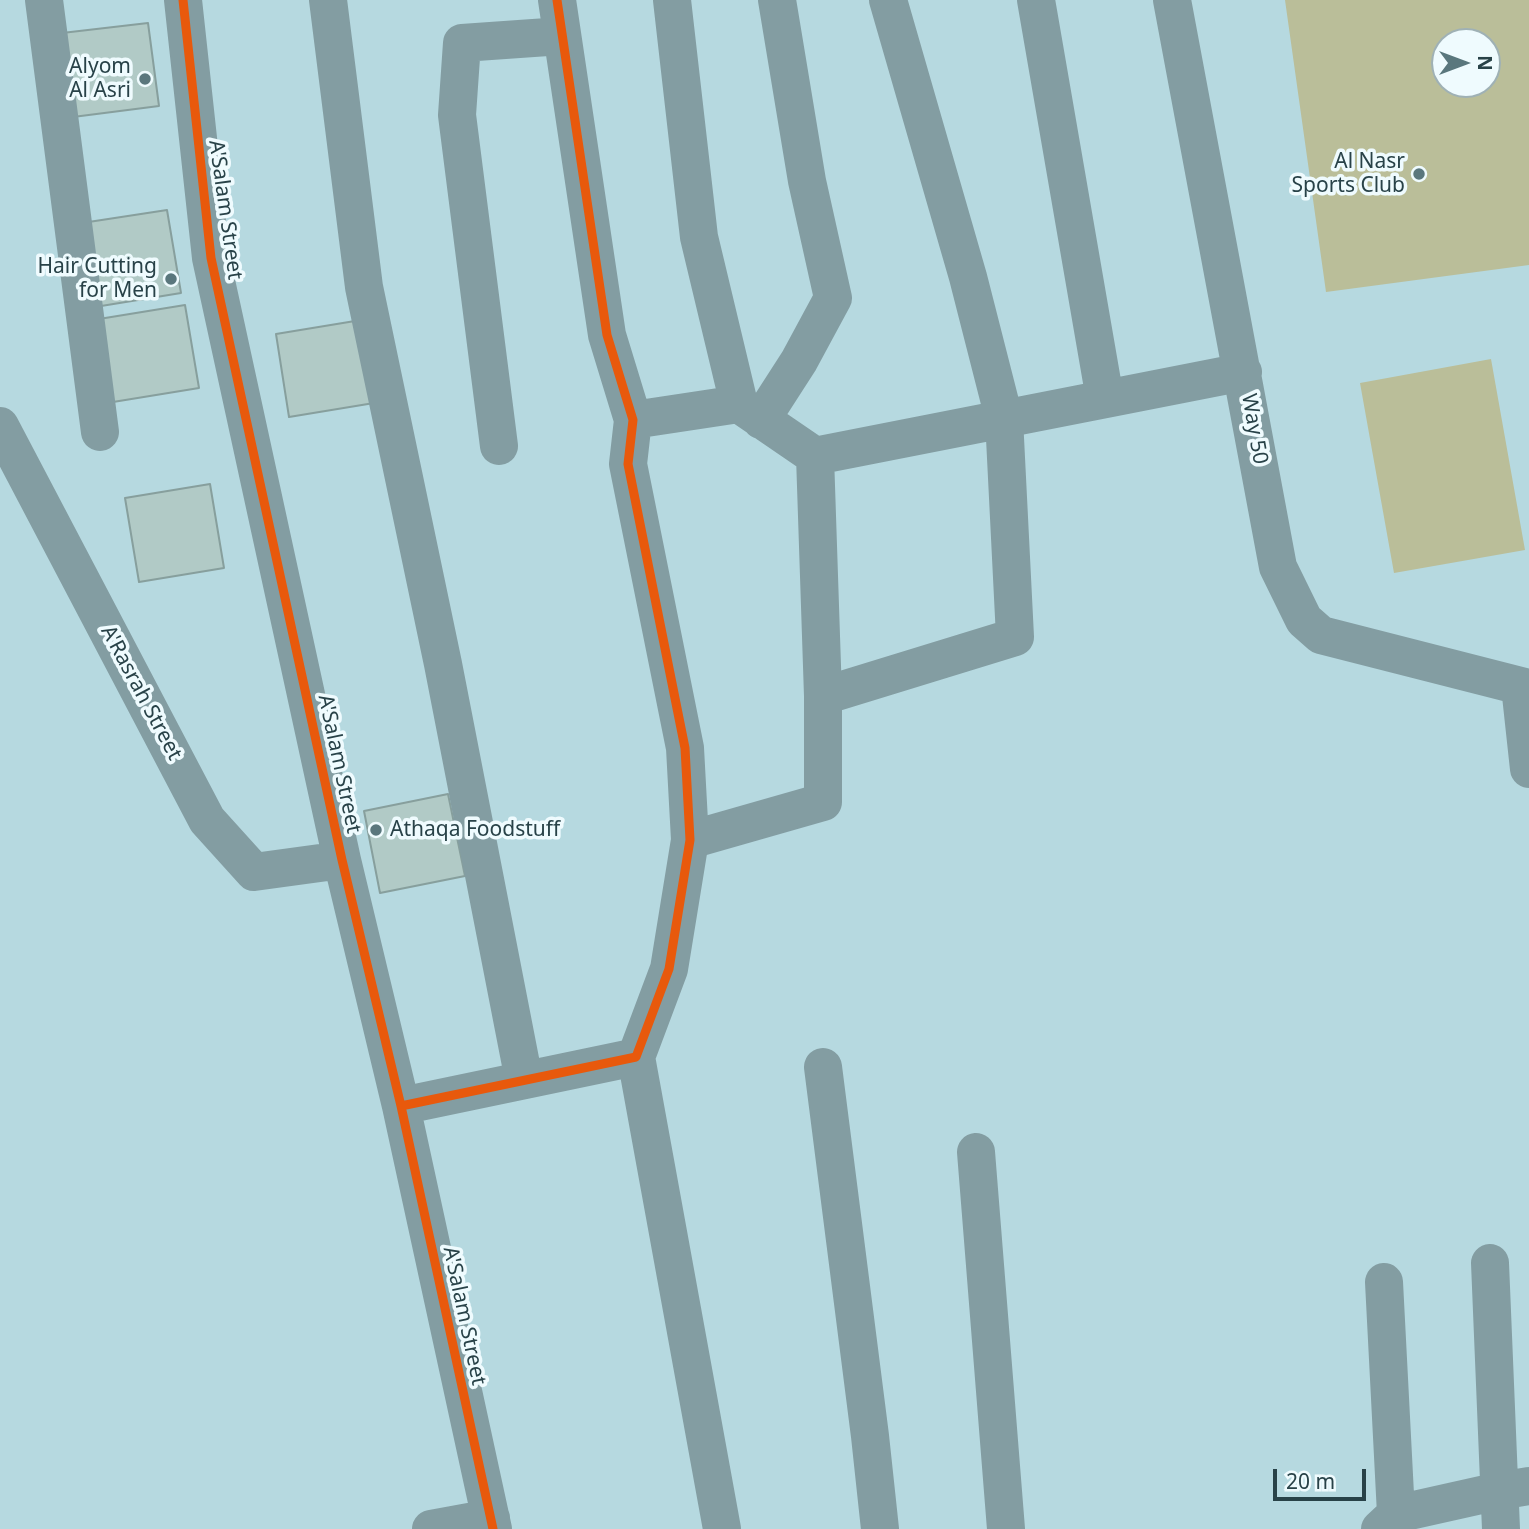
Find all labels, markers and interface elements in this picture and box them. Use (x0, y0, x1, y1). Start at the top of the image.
north arrow (1431, 28, 1501, 98)
place label: Alyom Al Asri (69, 54, 131, 104)
text: N (1472, 55, 1498, 71)
marker: Alyom Al Asri (137, 71, 153, 87)
street label: A'Salam Street (203, 138, 247, 282)
place label: Al Nasr Sports Club (1291, 149, 1405, 199)
marker: Al Nasr Sports Club (1411, 166, 1427, 182)
place label: Hair Cutting for Men (37, 254, 157, 304)
marker: Hair Cutting for Men (163, 271, 179, 287)
street label: Way 50 (1235, 392, 1273, 466)
street label: A'Rasrah Street (95, 621, 187, 765)
street label: A'Salam Street (312, 692, 366, 836)
place label: Athaqa Foodstuff (390, 817, 560, 843)
marker: Athaqa Foodstuff (368, 822, 384, 838)
street label: A'Salam Street (437, 1244, 491, 1388)
scale bar (1277, 1456, 1370, 1500)
text: 20 m (1286, 1467, 1335, 1495)

